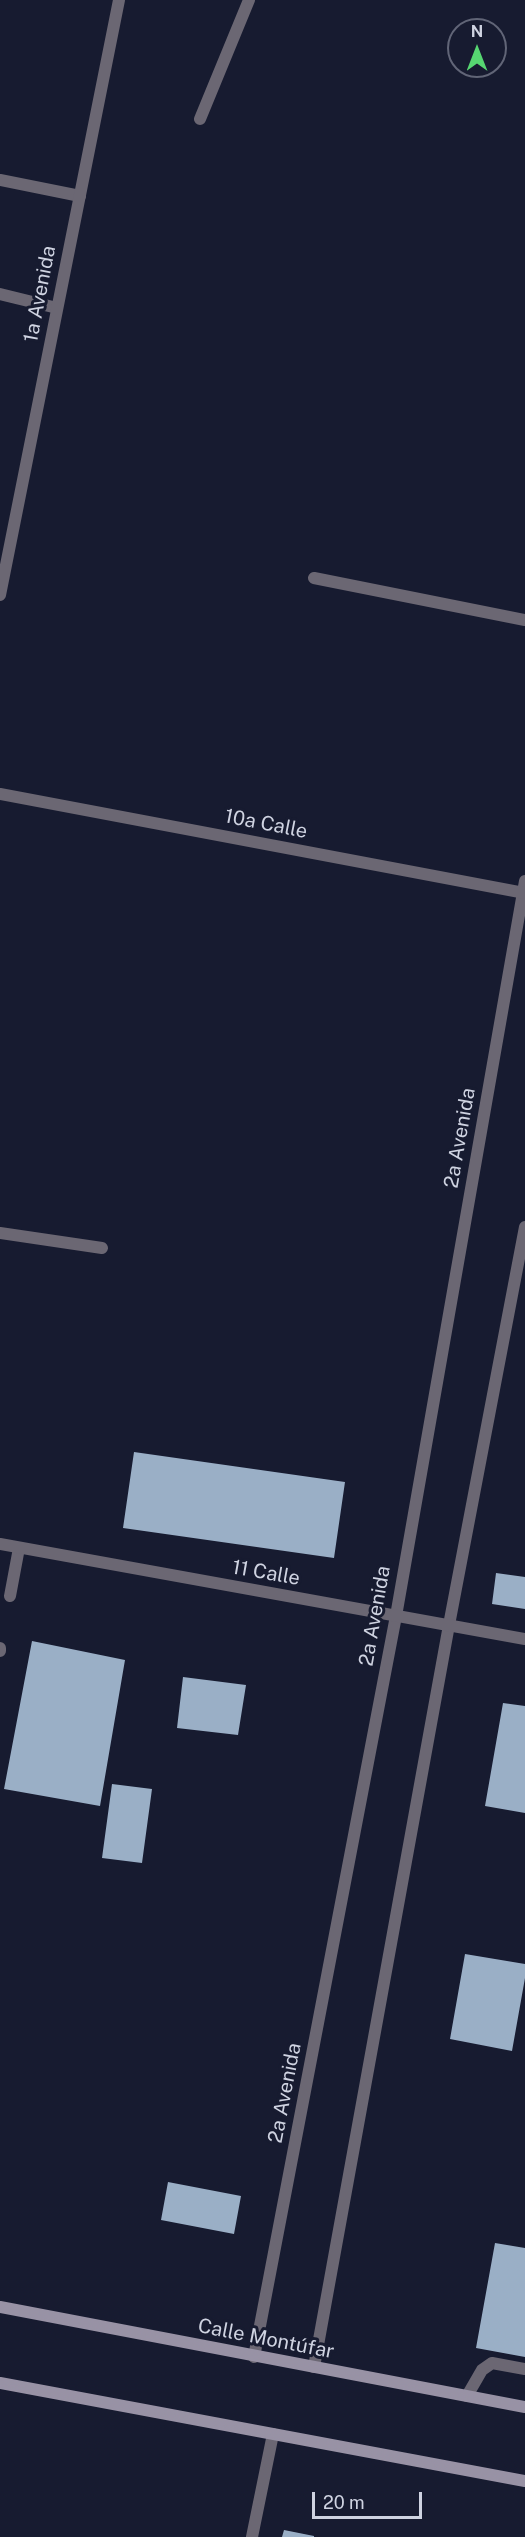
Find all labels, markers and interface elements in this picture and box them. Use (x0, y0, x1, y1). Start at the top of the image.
north arrow (447, 18, 507, 78)
text: N (471, 22, 483, 41)
street label: 1a Avenida (19, 244, 61, 344)
street label: 10a Calle (223, 804, 309, 844)
street label: 2a Avenida (439, 1086, 481, 1190)
street label: 11 Calle (230, 1555, 302, 1591)
street label: 2a Avenida (354, 1564, 396, 1668)
street label: 2a Avenida (264, 2041, 306, 2145)
street label: Calle Montúfar (196, 2314, 336, 2364)
scale bar (315, 2480, 424, 2518)
text: 20 m (323, 2492, 365, 2513)

